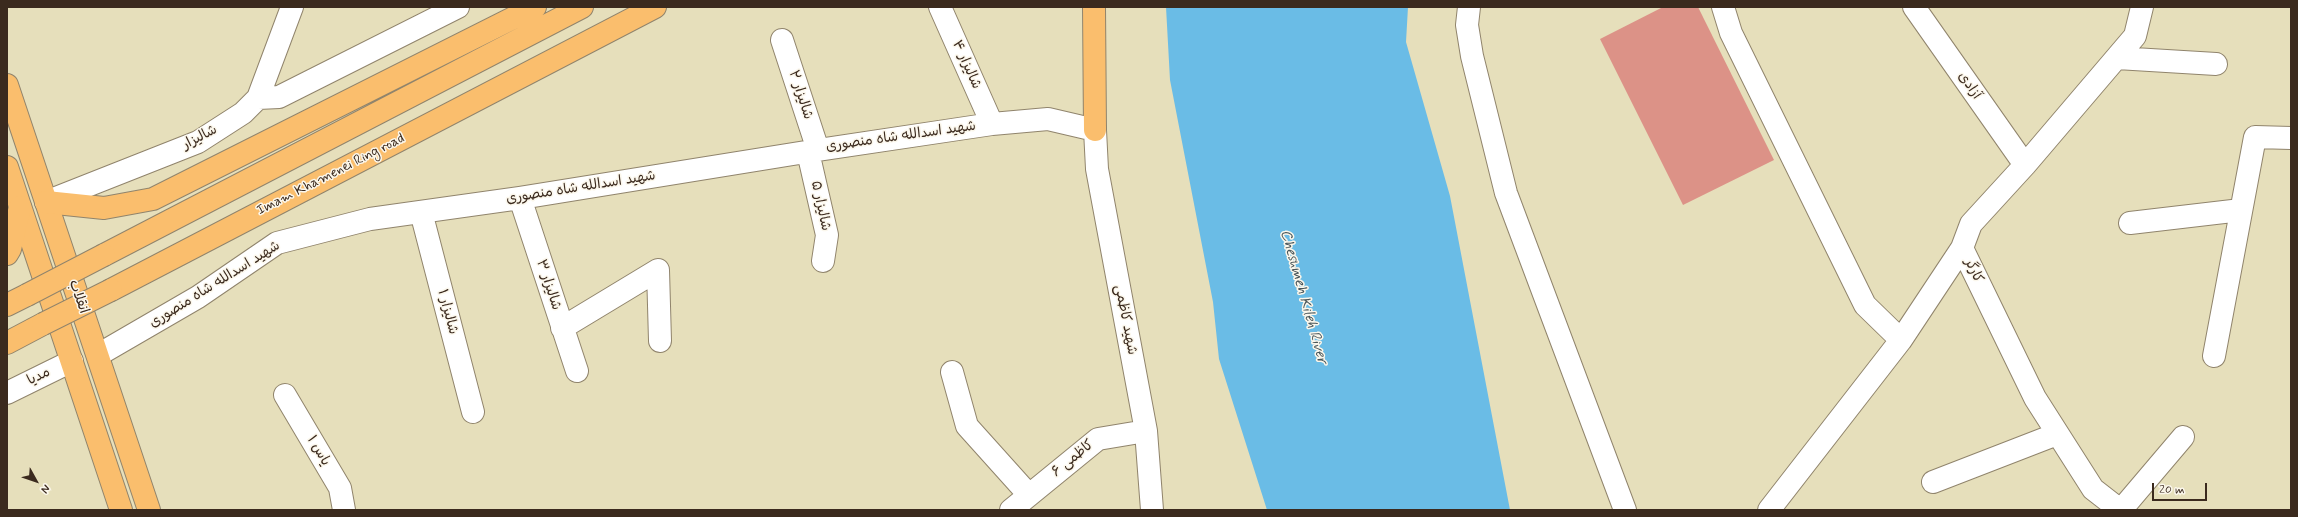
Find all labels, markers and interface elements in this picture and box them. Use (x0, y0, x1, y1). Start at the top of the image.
street label: شالیزار ۴ (948, 38, 984, 92)
street label: شالیزار ۲ (784, 68, 816, 122)
street label: آزادی (1954, 69, 1984, 103)
street label: شهید اسدالله شاه منصوری (825, 118, 977, 156)
street label: شالیزار (180, 122, 220, 154)
street label: Imam Khamenei Ring road (254, 130, 408, 220)
street label: شهید اسدالله شاه منصوری (505, 168, 657, 208)
street label: شالیزار ۵ (807, 179, 833, 233)
water label: Cheshmeh Kileh River (1275, 228, 1331, 366)
street label: شهید اسدالله شاه منصوری (146, 238, 284, 332)
street label: کارگر (1960, 256, 1986, 286)
street label: شالیزار ۳ (532, 257, 564, 313)
street label: انقلاب (64, 278, 92, 316)
street label: شهید کاظمی (1110, 283, 1140, 357)
street label: شالیزار ۱ (433, 288, 461, 336)
street label: مدیا (25, 364, 53, 390)
street label: یاس ۱ (303, 433, 333, 469)
street label: کاظمی ۶ (1049, 437, 1097, 481)
north arrow (16, 461, 56, 501)
scale bar (2154, 475, 2209, 501)
text: N (37, 481, 53, 496)
text: 20 m (2159, 482, 2185, 498)

